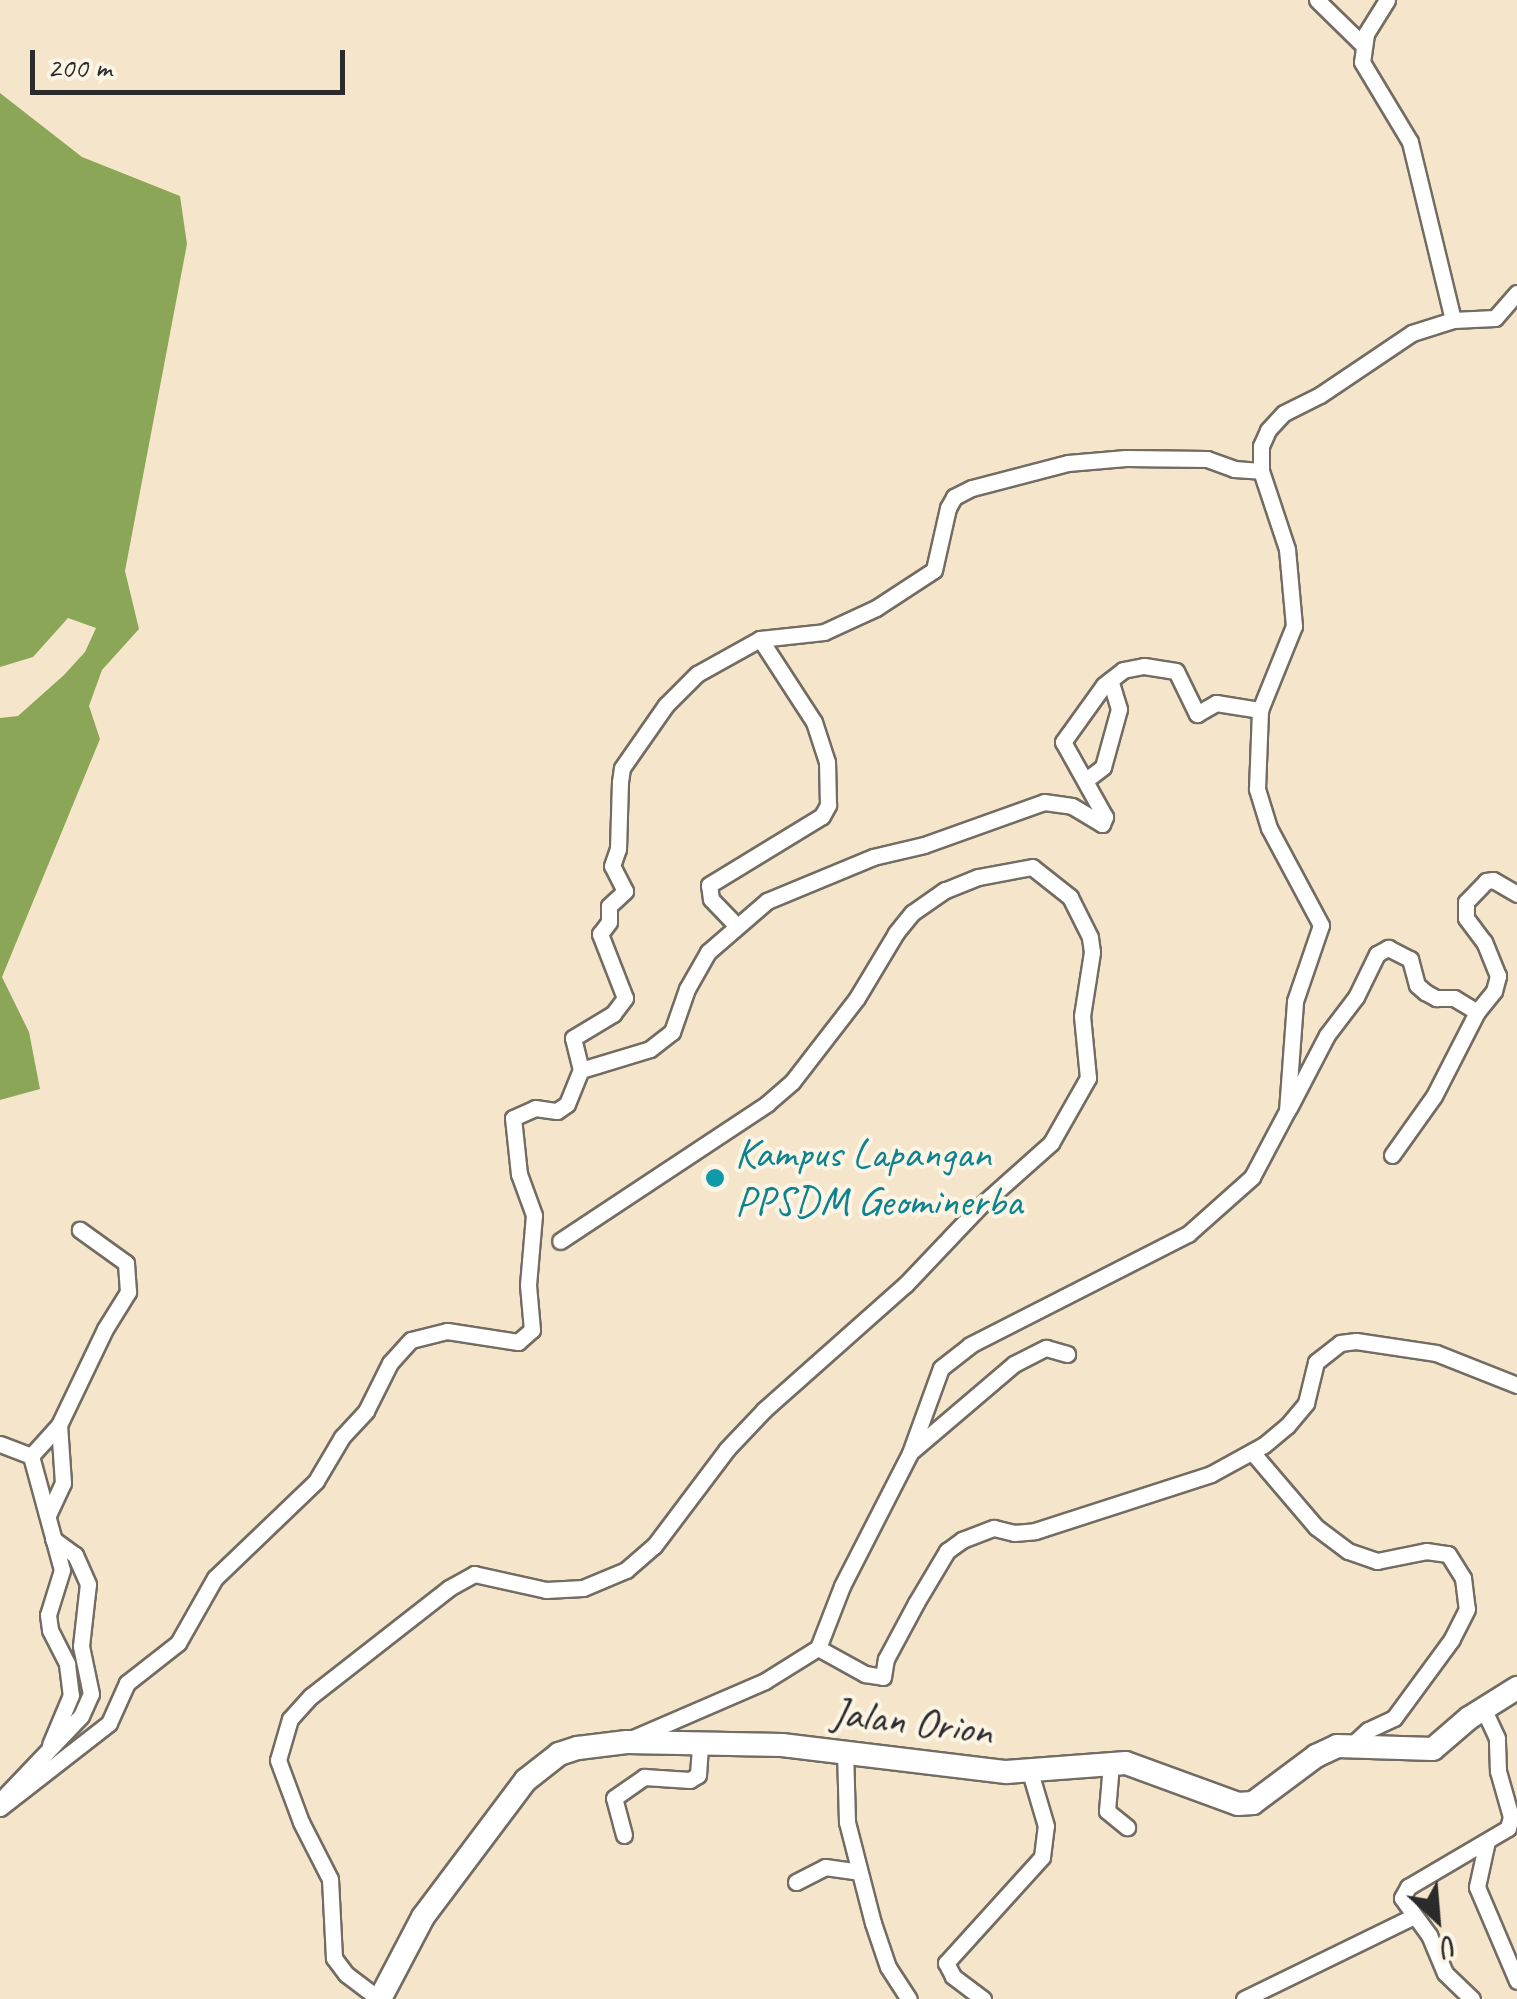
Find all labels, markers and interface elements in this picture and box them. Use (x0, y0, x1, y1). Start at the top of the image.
scale bar (35, 30, 350, 92)
text: 200 m (47, 48, 112, 86)
place label: Kampus Lapangan PPSDM Geominerba (735, 1129, 1022, 1228)
marker: Kampus Lapangan PPSDM Geominerba (704, 1167, 726, 1189)
street label: Jalan Orion (829, 1687, 995, 1757)
north arrow (1387, 1869, 1487, 1969)
text: U (1437, 1928, 1464, 1965)

